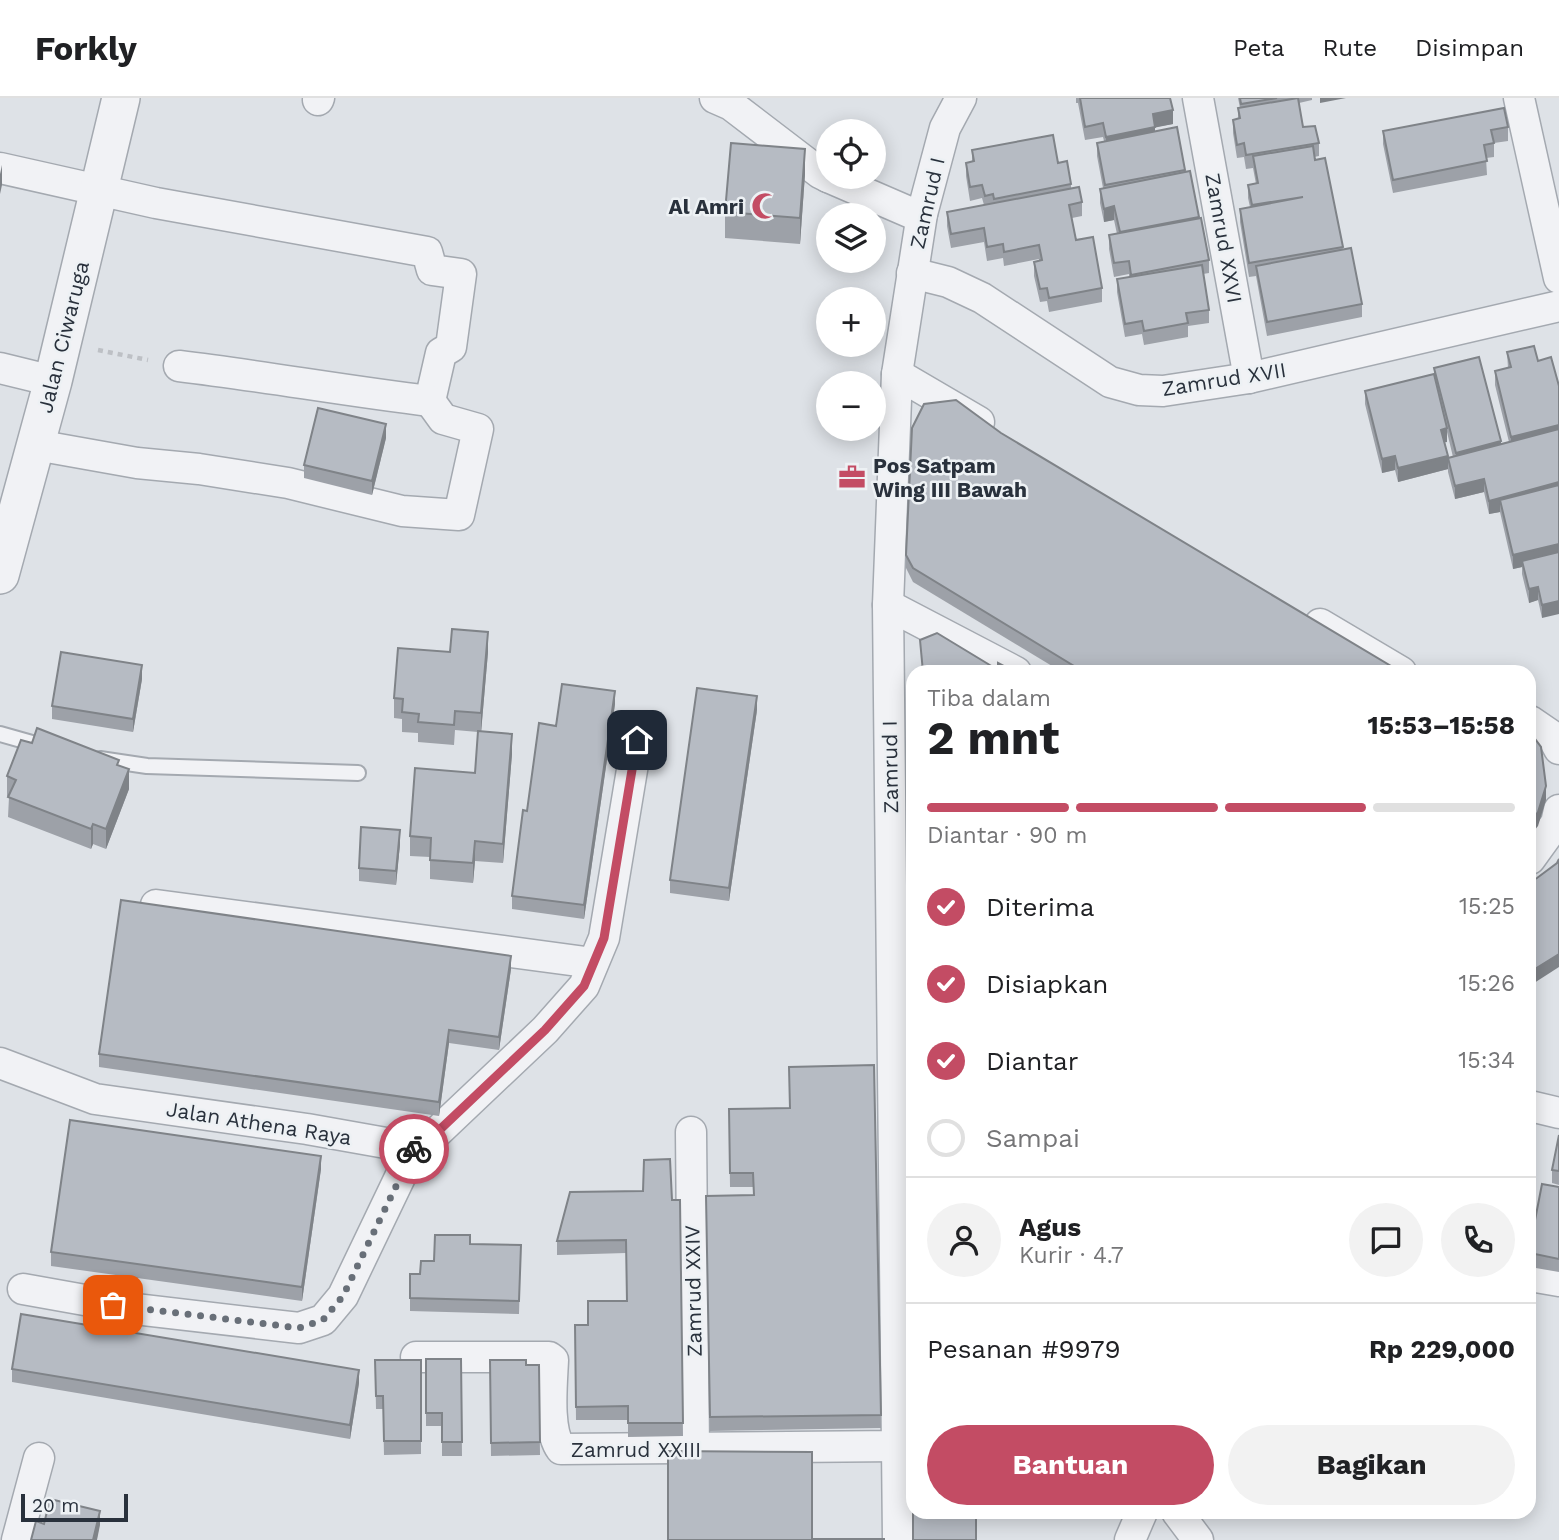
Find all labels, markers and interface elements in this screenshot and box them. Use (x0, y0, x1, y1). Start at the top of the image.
text: Forkly (35, 29, 137, 68)
text: Peta (1233, 34, 1285, 62)
text: Rute (1323, 34, 1377, 62)
text: Disimpan (1415, 34, 1524, 62)
map controls (816, 119, 886, 441)
button: locate (816, 119, 886, 189)
street label: Zamrud I (904, 155, 950, 251)
street label: Zamrud XXVI (1200, 171, 1248, 305)
mosque icon: Al Amri (750, 191, 780, 221)
place label: Al Amri (669, 194, 744, 219)
button: layers (816, 203, 886, 273)
street label: Jalan Ciwaruga (32, 258, 94, 416)
button: + (816, 287, 886, 357)
street label: Zamrud XVII (1160, 357, 1288, 401)
button: − (816, 371, 886, 441)
place label: Pos Satpam Wing III Bawah (873, 453, 1027, 502)
office icon: Pos Satpam Wing III Bawah (837, 462, 867, 492)
text: Tiba dalam (927, 685, 1051, 712)
pin (607, 710, 667, 770)
text: 15:53–15:58 (1368, 710, 1515, 740)
text: 2 mnt (927, 711, 1059, 765)
street label: Zamrud I (877, 720, 903, 814)
icon: home (618, 721, 656, 759)
text: Diantar · 90 m (927, 822, 1087, 849)
icon: check (927, 888, 965, 926)
text: Diterima (986, 892, 1094, 922)
text: 15:25 (1459, 893, 1515, 920)
icon: check (927, 965, 965, 1003)
text: Disiapkan (986, 969, 1108, 999)
text: 15:26 (1458, 970, 1515, 997)
icon: check (927, 1042, 965, 1080)
text: Diantar (986, 1046, 1078, 1076)
text: 15:34 (1458, 1047, 1515, 1074)
street label: Jalan Athena Raya (165, 1096, 354, 1150)
courier (379, 1114, 449, 1184)
text: Sampai (986, 1123, 1080, 1153)
icon: bike (395, 1130, 433, 1168)
button: person (927, 1203, 1001, 1277)
button: chat (1349, 1203, 1423, 1277)
button: phone (1441, 1203, 1515, 1277)
text: Agus (1019, 1212, 1081, 1242)
street label: Zamrud XXIV (679, 1224, 707, 1357)
text: Kurir · 4.7 (1019, 1242, 1124, 1269)
pin (83, 1275, 143, 1335)
icon: bag (94, 1286, 132, 1324)
text: Pesanan #9979 (927, 1334, 1121, 1364)
text: Rp 229,000 (1369, 1334, 1515, 1364)
button: Bantuan (927, 1425, 1214, 1505)
button: Bagikan (1228, 1425, 1515, 1505)
street label: Zamrud XXIII (571, 1437, 701, 1462)
scale bar (21, 1491, 128, 1523)
text: 20 m (32, 1494, 79, 1517)

